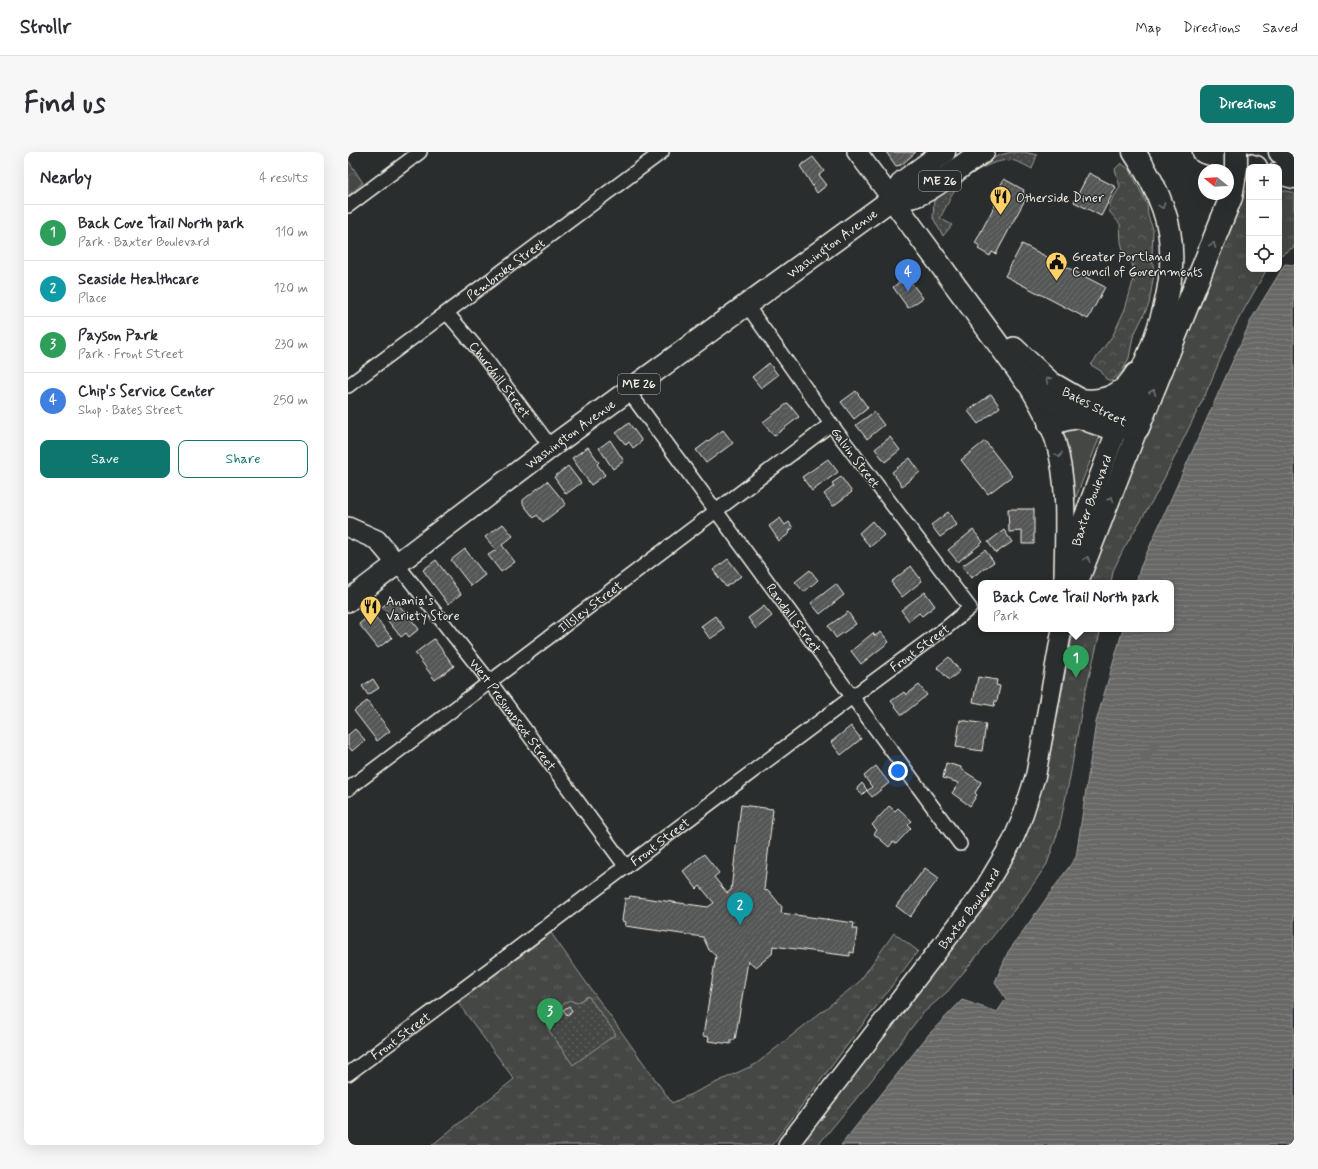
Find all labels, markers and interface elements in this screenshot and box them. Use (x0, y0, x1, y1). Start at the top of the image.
text: Strollr (20, 15, 71, 40)
text: Map (1135, 19, 1161, 37)
text: Directions (1183, 19, 1241, 37)
text: Saved (1263, 19, 1298, 37)
button: Directions (1200, 85, 1294, 123)
text: Find us (24, 86, 105, 123)
north arrow (1198, 164, 1234, 200)
map controls (1246, 164, 1282, 272)
button: + (1246, 164, 1282, 200)
text: Nearby (40, 167, 92, 189)
text: 4 results (259, 170, 308, 187)
road number: ME 26 (919, 171, 961, 191)
restaurant icon: Otherside Diner (988, 184, 1014, 217)
place label: Otherside Diner (1016, 190, 1105, 207)
button: − (1246, 200, 1282, 236)
one-way arrow (1158, 202, 1166, 209)
street label: Washington Avenue (784, 205, 881, 283)
text: Back Cove Trail North park (78, 214, 244, 234)
text: 1 (50, 224, 56, 241)
text: 110 m (275, 224, 308, 241)
text: Park · Baxter Boulevard (78, 234, 210, 251)
street label: Pembroke Street (463, 235, 549, 305)
button: locate (1246, 236, 1282, 272)
one-way arrow (1208, 242, 1216, 249)
place label: Greater Portland Council of Governments (1072, 249, 1203, 281)
public building icon: Greater Portland Council of Governments (1043, 250, 1069, 283)
pin: 4 (895, 259, 921, 292)
text: Seaside Healthcare (78, 270, 199, 290)
text: 2 (50, 280, 56, 297)
text: 120 m (274, 280, 308, 297)
text: Place (78, 290, 107, 307)
text: Payson Park (78, 326, 158, 346)
text: 3 (50, 336, 56, 353)
text: 230 m (274, 336, 308, 353)
street label: Churchill Street (465, 338, 534, 422)
text: Park · Front Street (78, 346, 184, 363)
road number: ME 26 (618, 374, 660, 394)
one-way arrow (1045, 378, 1052, 385)
text: Chip's Service Center (78, 382, 214, 402)
street label: Bates Street (1059, 384, 1130, 431)
one-way arrow (1148, 388, 1156, 396)
text: 4 (49, 392, 57, 409)
text: 250 m (273, 392, 308, 409)
street label: Washington Avenue (522, 396, 619, 474)
text: Shop · Bates Street (78, 402, 183, 419)
street label: Galvin Street (826, 424, 883, 492)
button: Save (40, 440, 170, 478)
button: Share (178, 440, 308, 478)
one-way arrow (1054, 452, 1063, 459)
street label: Baxter Boulevard (1069, 453, 1117, 548)
one-way arrow (1106, 495, 1114, 502)
one-way arrow (1083, 555, 1091, 562)
street label: Illsley Street (555, 578, 626, 637)
street label: Randall Street (762, 580, 824, 657)
popup (978, 580, 1174, 632)
text: Back Cove Trail North park (993, 588, 1159, 608)
place label: Anania's Variety Store (386, 593, 460, 625)
restaurant icon: Anania's Variety Store (358, 594, 384, 627)
text: Park (993, 608, 1019, 625)
street label: Front Street (887, 621, 953, 676)
pin: 1 (1063, 645, 1089, 678)
street label: West Presumpscot Street (465, 656, 559, 775)
your location (888, 761, 908, 781)
street label: Front Street (627, 815, 694, 870)
street label: Baxter Boulevard (935, 865, 1005, 953)
pin: 2 (727, 892, 753, 925)
pin: 3 (537, 998, 563, 1031)
street label: Front Street (368, 1009, 435, 1064)

